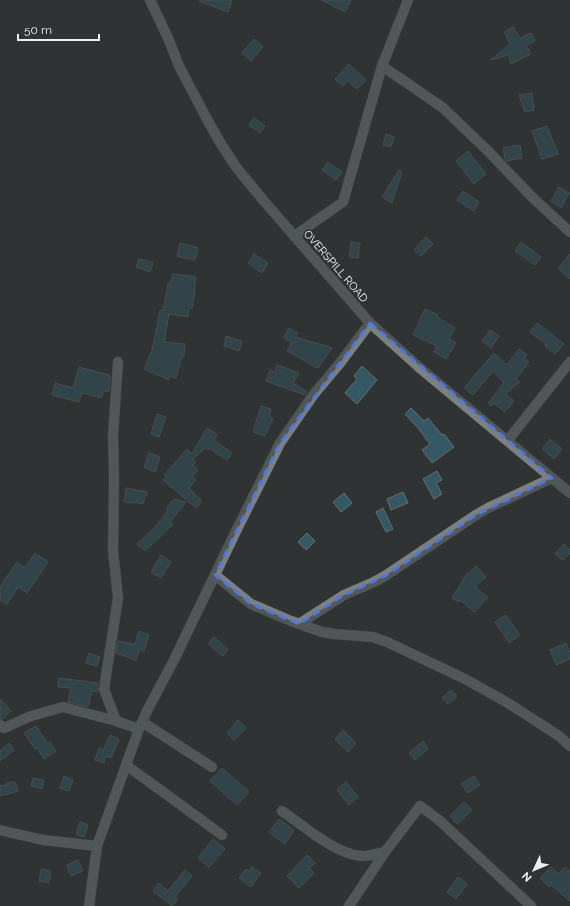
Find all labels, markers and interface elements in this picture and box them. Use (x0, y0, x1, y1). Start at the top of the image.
scale bar (18, 16, 99, 42)
text: 50 m (24, 23, 52, 37)
street label: OVERSPILL ROAD (301, 228, 371, 305)
north arrow (514, 850, 554, 890)
text: N (520, 869, 535, 884)

